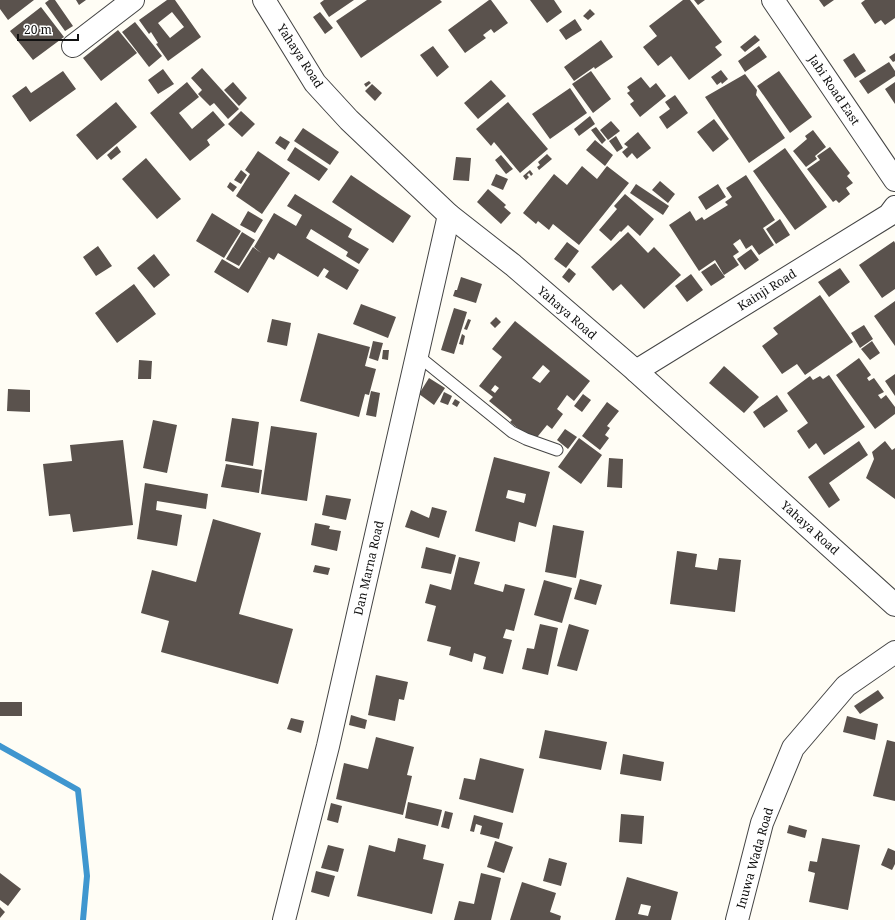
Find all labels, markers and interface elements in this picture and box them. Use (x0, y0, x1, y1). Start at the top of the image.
scale bar (18, 16, 78, 42)
street label: Yahaya Road (273, 20, 328, 92)
text: 20 m (24, 21, 52, 38)
street label: Jabi Road East (804, 50, 864, 128)
street label: Kainji Road (734, 264, 800, 314)
street label: Yahaya Road (533, 282, 601, 343)
street label: Yahaya Road (777, 496, 844, 559)
street label: Dan Marna Road (349, 518, 388, 617)
street label: Inuwa Wada Road (732, 805, 777, 910)

